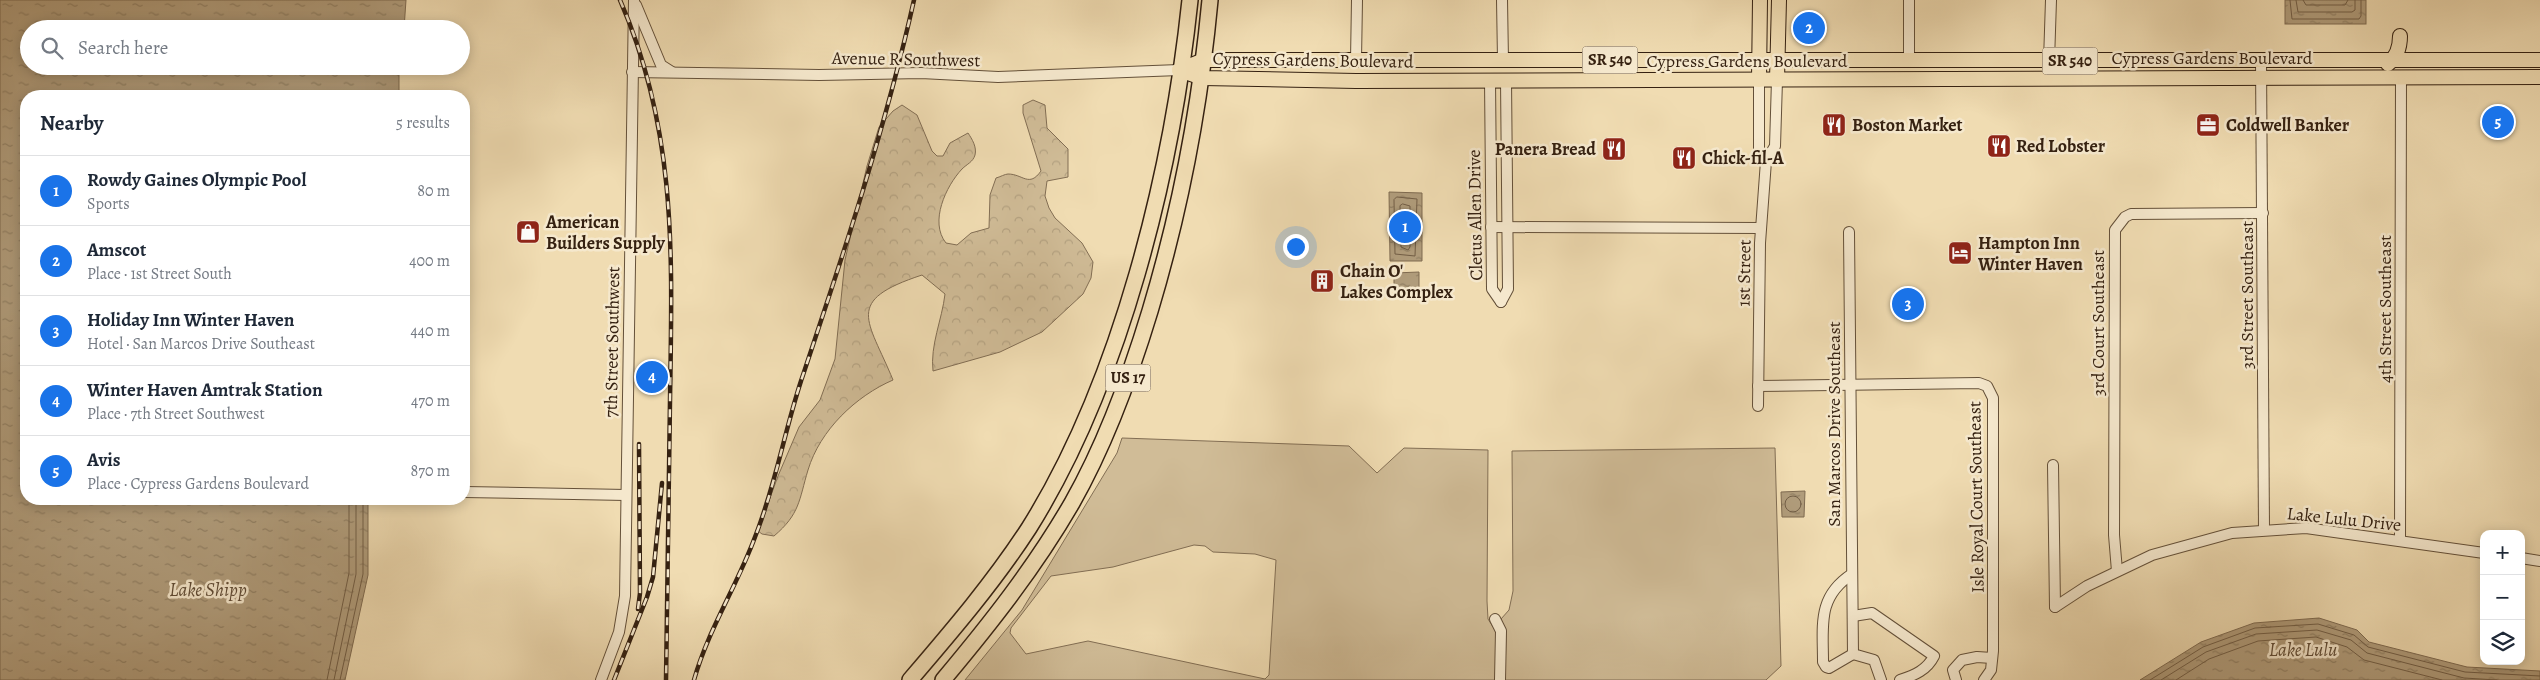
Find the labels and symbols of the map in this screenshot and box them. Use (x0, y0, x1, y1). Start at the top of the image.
pin: 2 (1793, 9, 1825, 47)
street label: Avenue R Southwest (831, 46, 980, 72)
street label: Cypress Gardens Boulevard (1212, 46, 1414, 74)
road number: SR 540 (1582, 46, 1638, 74)
street label: Cypress Gardens Boulevard (2112, 46, 2313, 70)
road number: SR 540 (2042, 48, 2098, 74)
street label: Cypress Gardens Boulevard (1647, 49, 1848, 73)
pin: 5 (2482, 103, 2514, 141)
restaurant icon: Boston Market (1821, 112, 1847, 138)
office icon: Coldwell Banker (2195, 112, 2221, 138)
place label: Boston Market (1852, 113, 1963, 137)
place label: Coldwell Banker (2226, 113, 2350, 137)
restaurant icon: Red Lobster (1986, 133, 2012, 159)
place label: Red Lobster (2016, 134, 2106, 158)
restaurant icon: Panera Bread (1601, 136, 1627, 162)
place label: Panera Bread (1495, 137, 1596, 161)
restaurant icon: Chick-fil-A (1671, 145, 1697, 171)
place label: Chick-fil-A (1702, 146, 1784, 170)
street label: Cletus Allen Drive (1462, 149, 1488, 281)
pin: 1 (1389, 208, 1421, 246)
place label: American Builders Supply (545, 210, 666, 255)
shop icon: American Builders Supply (515, 219, 541, 245)
street label: 3rd Street Southeast (2235, 221, 2259, 369)
place label: Hampton Inn Winter Haven (1977, 231, 2083, 276)
your location (1283, 234, 1309, 260)
street label: 4th Street Southeast (2373, 235, 2397, 383)
street label: 1st Street (1731, 239, 1757, 307)
hotel icon: Hampton Inn Winter Haven (1947, 240, 1973, 266)
street label: 3rd Court Southeast (2086, 250, 2110, 396)
place label: Chain O' Lakes Complex (1340, 259, 1453, 304)
street label: 7th Street Southwest (599, 266, 625, 418)
building icon: Chain O' Lakes Complex (1309, 268, 1335, 294)
pin: 3 (1892, 285, 1924, 323)
street label: San Marcos Drive Southeast (1822, 321, 1846, 527)
pin: 4 (636, 358, 668, 396)
road number: US 17 (1106, 364, 1150, 392)
street label: Isle Royal Court Southeast (1962, 401, 1990, 593)
street label: Lake Lulu Drive (2286, 501, 2402, 537)
water label: Lake Shipp (169, 577, 247, 603)
water label: Lake Lulu (2269, 637, 2337, 663)

